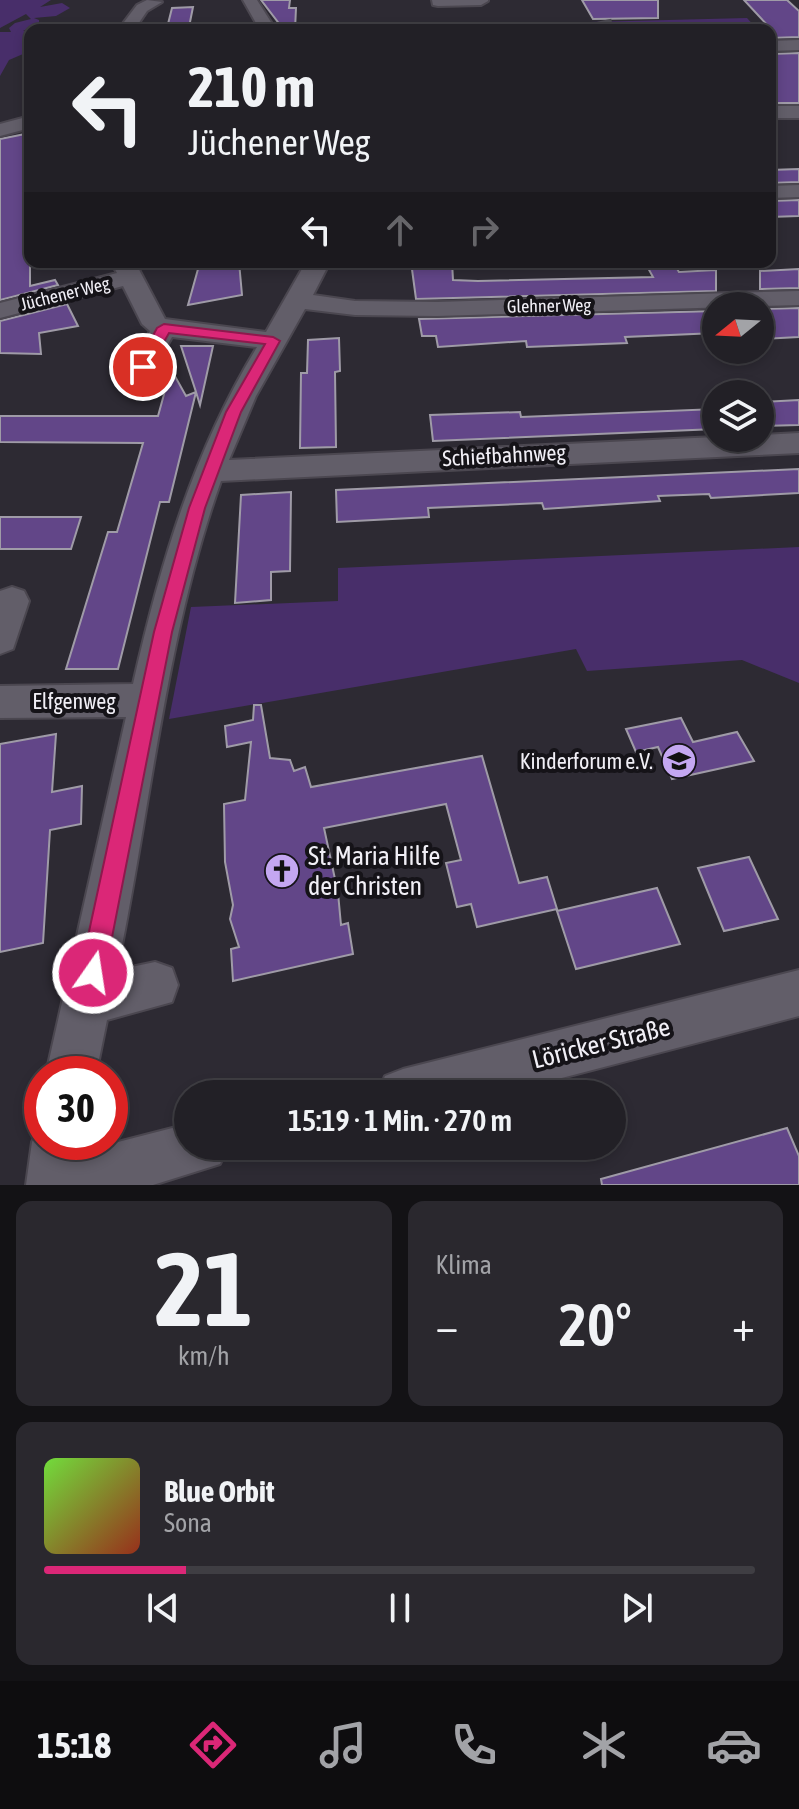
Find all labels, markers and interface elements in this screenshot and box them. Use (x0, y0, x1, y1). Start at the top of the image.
text: 210 m (188, 55, 315, 119)
icon: left (56, 56, 160, 160)
text: Jüchener Weg (188, 121, 370, 163)
icon: left (294, 208, 338, 252)
icon: ahead (378, 208, 422, 252)
icon: right (462, 208, 506, 252)
street label: Jüchener Weg (18, 272, 112, 315)
north arrow (702, 292, 774, 364)
map controls (702, 292, 774, 452)
street label: Glehner Weg (507, 294, 591, 317)
pin (109, 333, 177, 401)
icon: arrive (121, 345, 165, 389)
button: layers (702, 380, 774, 452)
street label: Schiefbahnweg (442, 439, 567, 471)
street label: Elfgenweg (32, 688, 116, 714)
school or university icon: Kinderforum e.V. (660, 742, 698, 780)
place label: Kinderforum e.V. (520, 748, 653, 774)
place label: St. Maria Hilfe der Christen (308, 841, 440, 901)
church icon: St. Maria Hilfe der Christen (263, 852, 301, 890)
position arrow (51, 931, 135, 1015)
street label: Löricker Straße (529, 1011, 673, 1075)
speed limit sign: 30 (24, 1056, 128, 1160)
text: 15:19 · 1 Min. · 270 m (288, 1103, 512, 1137)
text: 21 (155, 1229, 253, 1348)
text: Klima (436, 1250, 492, 1280)
text: 20° (559, 1290, 632, 1359)
text: − (436, 1300, 458, 1350)
text: + (732, 1300, 755, 1350)
text: km/h (178, 1341, 230, 1371)
text: Blue Orbit (164, 1474, 275, 1508)
text: Sona (164, 1508, 212, 1538)
icon: previous (141, 1586, 185, 1630)
icon: pause (378, 1586, 422, 1630)
icon: next (615, 1586, 659, 1630)
icon: directions (185, 1717, 241, 1773)
icon: music (315, 1717, 371, 1773)
icon: phone (446, 1717, 502, 1773)
icon: climate (576, 1717, 632, 1773)
icon: car (706, 1717, 762, 1773)
text: 15:18 (37, 1724, 111, 1766)

